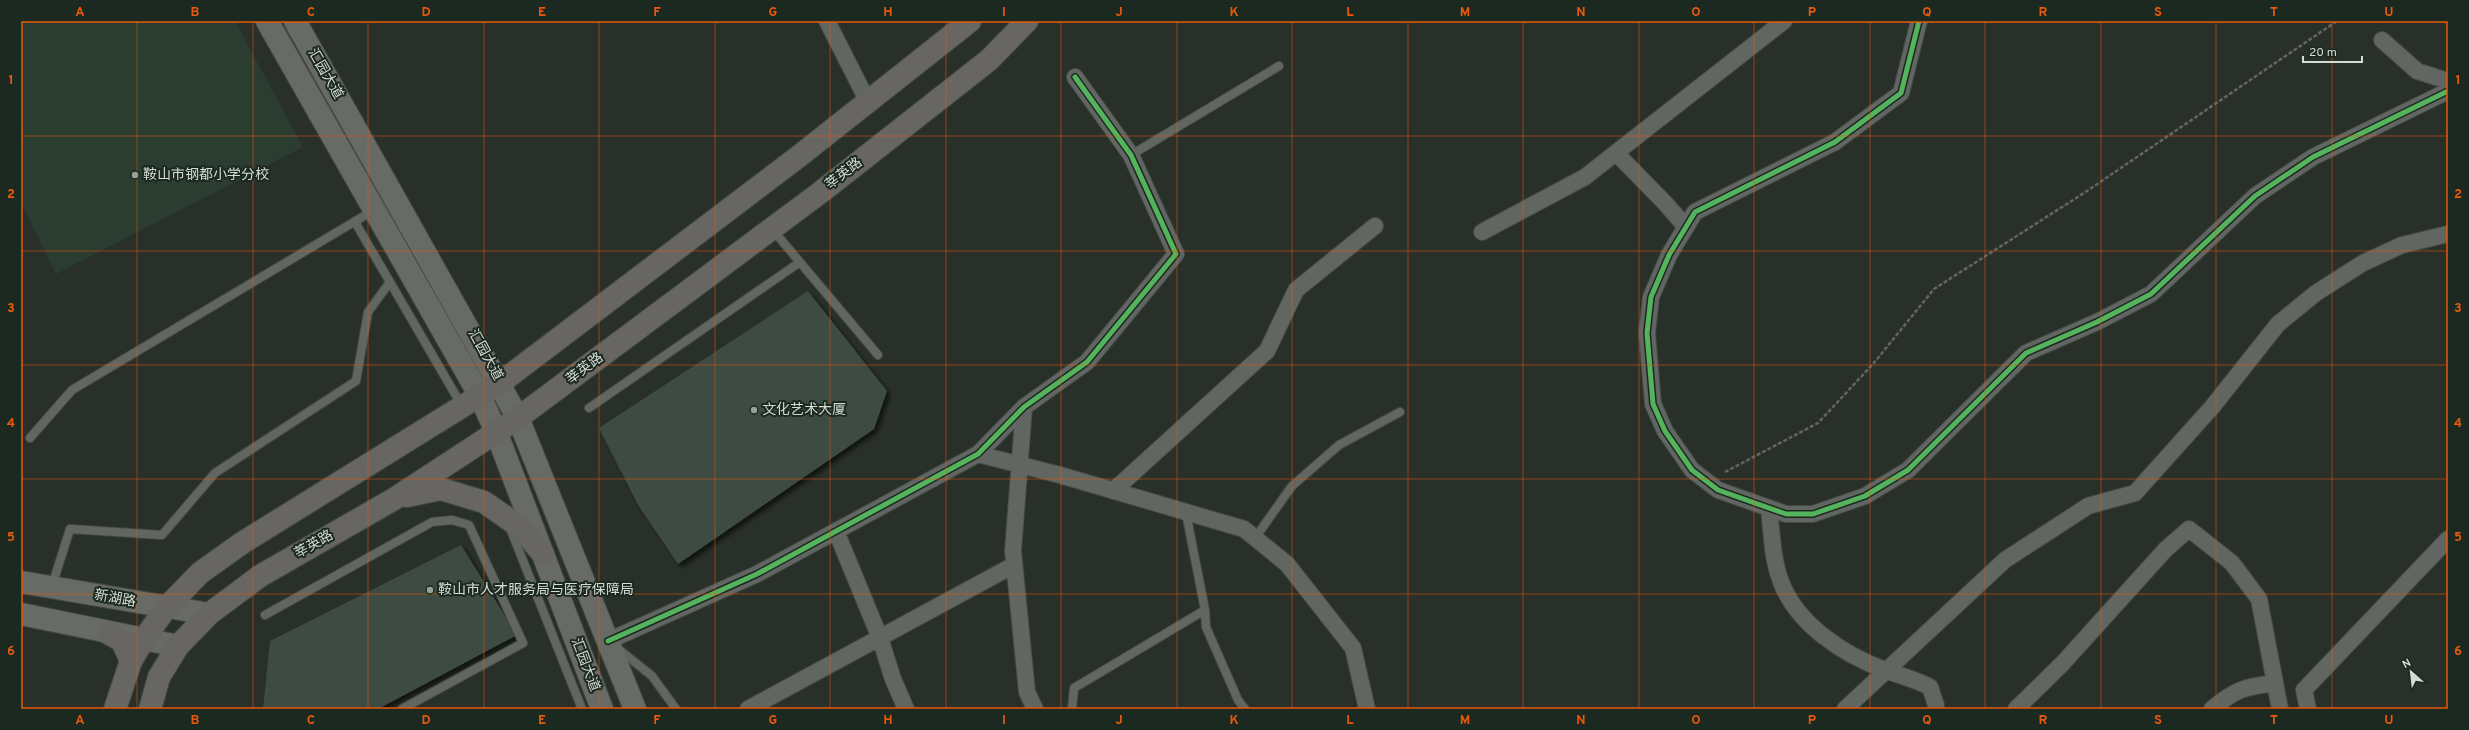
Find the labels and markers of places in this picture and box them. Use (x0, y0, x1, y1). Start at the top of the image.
place label: 鞍山市钢都小学分校 (143, 166, 269, 184)
marker: 鞍山市钢都小学分校 (130, 170, 140, 180)
place label: 文化艺术大厦 (762, 401, 846, 419)
marker: 文化艺术大厦 (749, 405, 759, 415)
place label: 鞍山市人才服务局与医疗保障局 (438, 581, 634, 599)
marker: 鞍山市人才服务局与医疗保障局 (425, 585, 435, 595)

